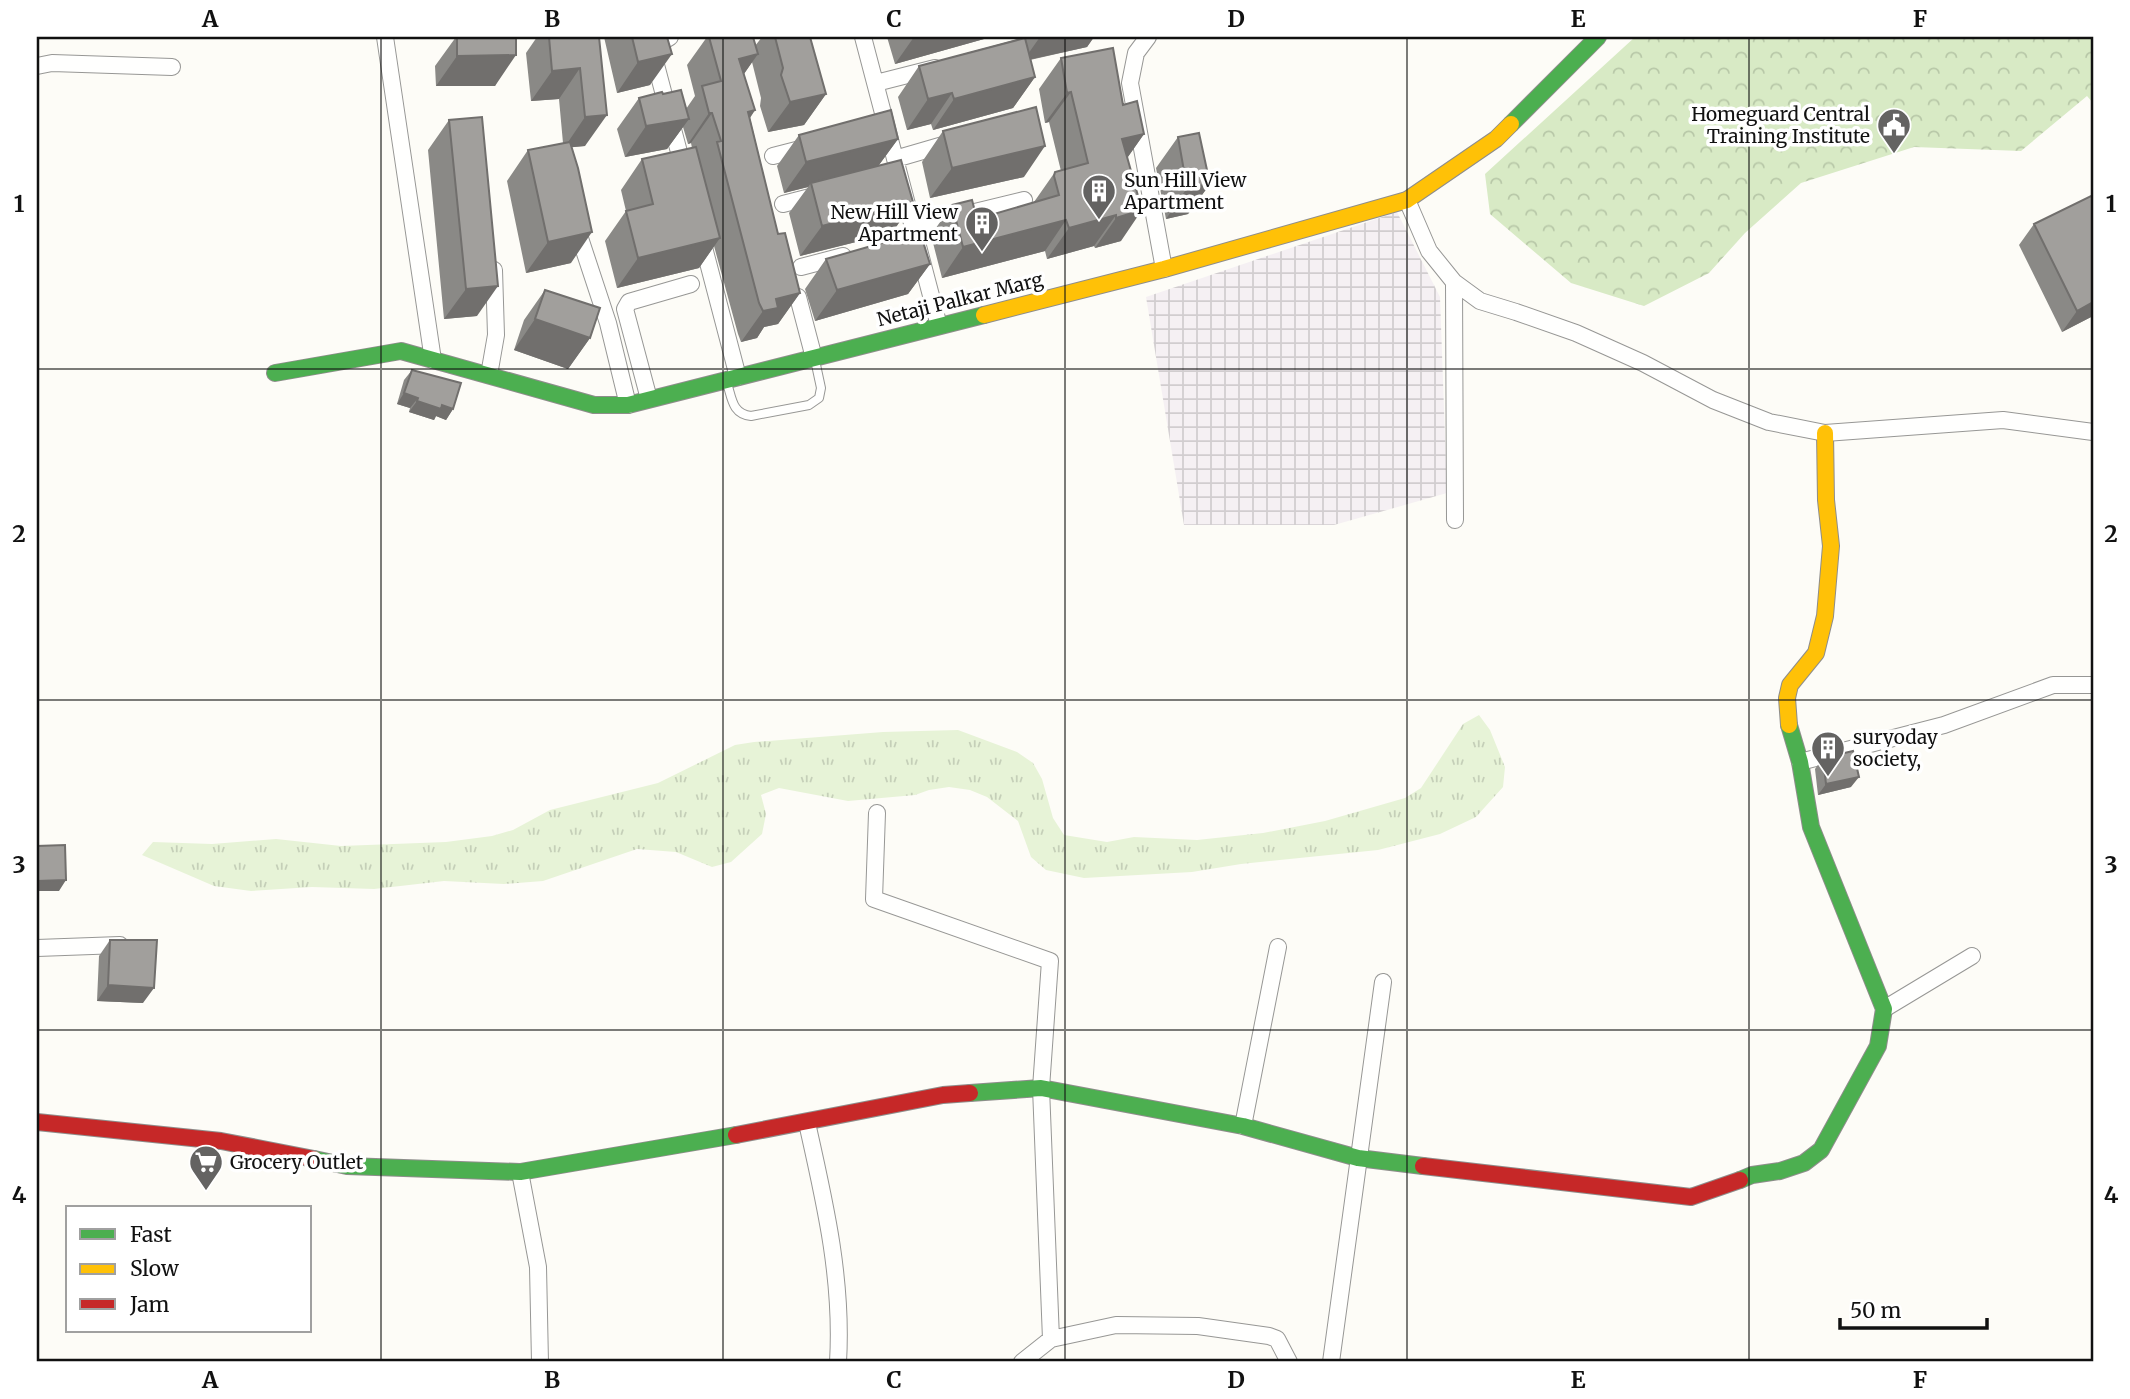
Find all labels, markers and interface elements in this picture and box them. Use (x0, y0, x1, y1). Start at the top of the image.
text: A (201, 4, 219, 33)
text: B (544, 4, 560, 33)
text: C (886, 4, 902, 33)
text: D (1227, 4, 1245, 33)
text: E (1570, 4, 1586, 33)
text: F (1913, 4, 1927, 33)
place label: Homeguard Central Training Institute (1691, 102, 1870, 148)
public building icon: Homeguard Central Training Institute (1875, 106, 1913, 155)
place label: Sun Hill View Apartment (1123, 168, 1247, 214)
building icon: Sun Hill View Apartment (1080, 172, 1118, 221)
text: 1 (14, 189, 25, 218)
text: 1 (2106, 189, 2117, 218)
place label: New Hill View Apartment (831, 200, 959, 246)
building icon: New Hill View Apartment (963, 204, 1001, 253)
street label: Netaji Palkar Marg (875, 267, 1046, 331)
text: 2 (12, 519, 26, 548)
text: 2 (2104, 519, 2118, 548)
place label: suryoday society, (1853, 725, 1938, 771)
building icon: suryoday society, (1809, 729, 1847, 778)
text: 3 (12, 850, 26, 879)
text: 3 (2104, 850, 2118, 879)
supermarket icon: Grocery Outlet (187, 1143, 225, 1192)
place label: Grocery Outlet (230, 1150, 364, 1174)
text: 4 (12, 1180, 27, 1209)
text: 4 (2104, 1180, 2119, 1209)
legend (66, 1206, 312, 1332)
text: Fast (130, 1221, 172, 1248)
text: Slow (130, 1255, 179, 1282)
scale bar (1840, 1287, 1986, 1331)
text: Jam (129, 1291, 169, 1318)
text: 50 m (1850, 1297, 1901, 1324)
text: A (201, 1365, 219, 1394)
text: B (544, 1365, 560, 1394)
text: C (886, 1365, 902, 1394)
text: D (1227, 1365, 1245, 1394)
text: E (1570, 1365, 1586, 1394)
text: F (1913, 1365, 1927, 1394)

